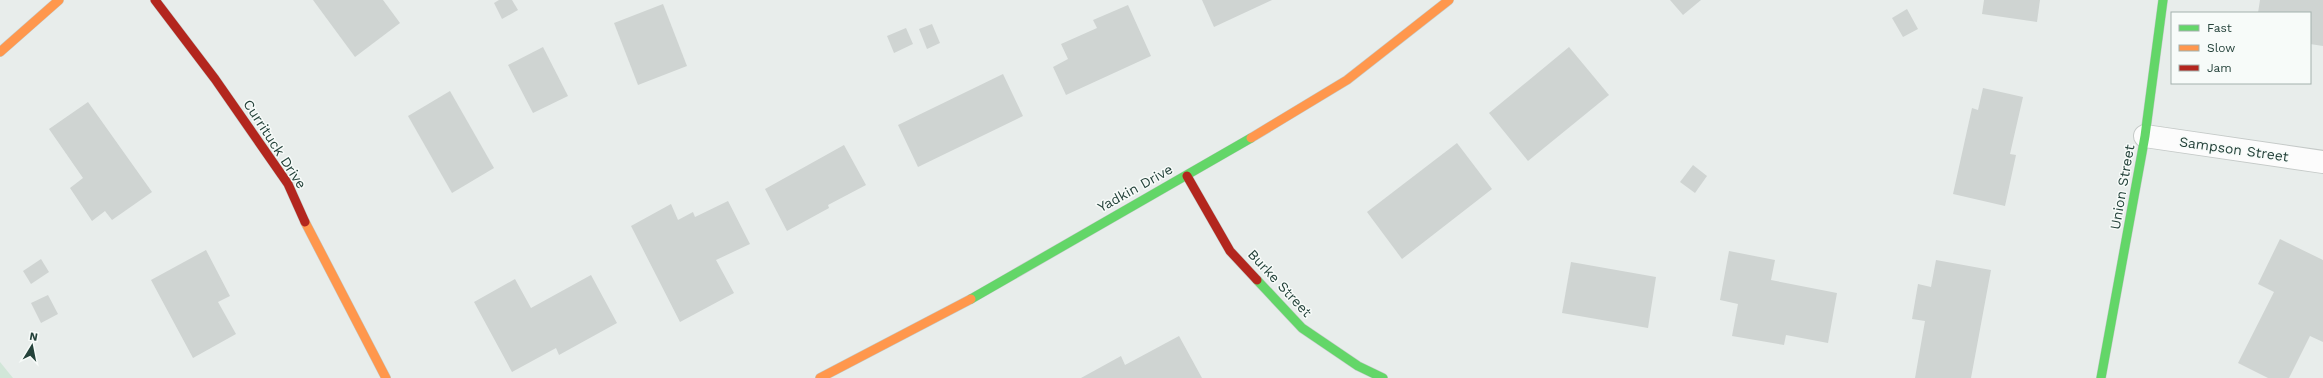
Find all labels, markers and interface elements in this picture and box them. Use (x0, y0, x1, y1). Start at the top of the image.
legend (2171, 12, 2311, 84)
text: Fast (2207, 21, 2232, 35)
text: Slow (2207, 41, 2235, 55)
text: Jam (2207, 61, 2232, 75)
street label: Currituck Drive (240, 96, 310, 192)
street label: Sampson Street (2178, 133, 2290, 165)
street label: Union Street (2107, 143, 2137, 231)
street label: Yadkin Drive (1095, 161, 1175, 215)
street label: Burke Street (1245, 246, 1315, 320)
north arrow (12, 326, 52, 366)
text: N (29, 330, 39, 344)

